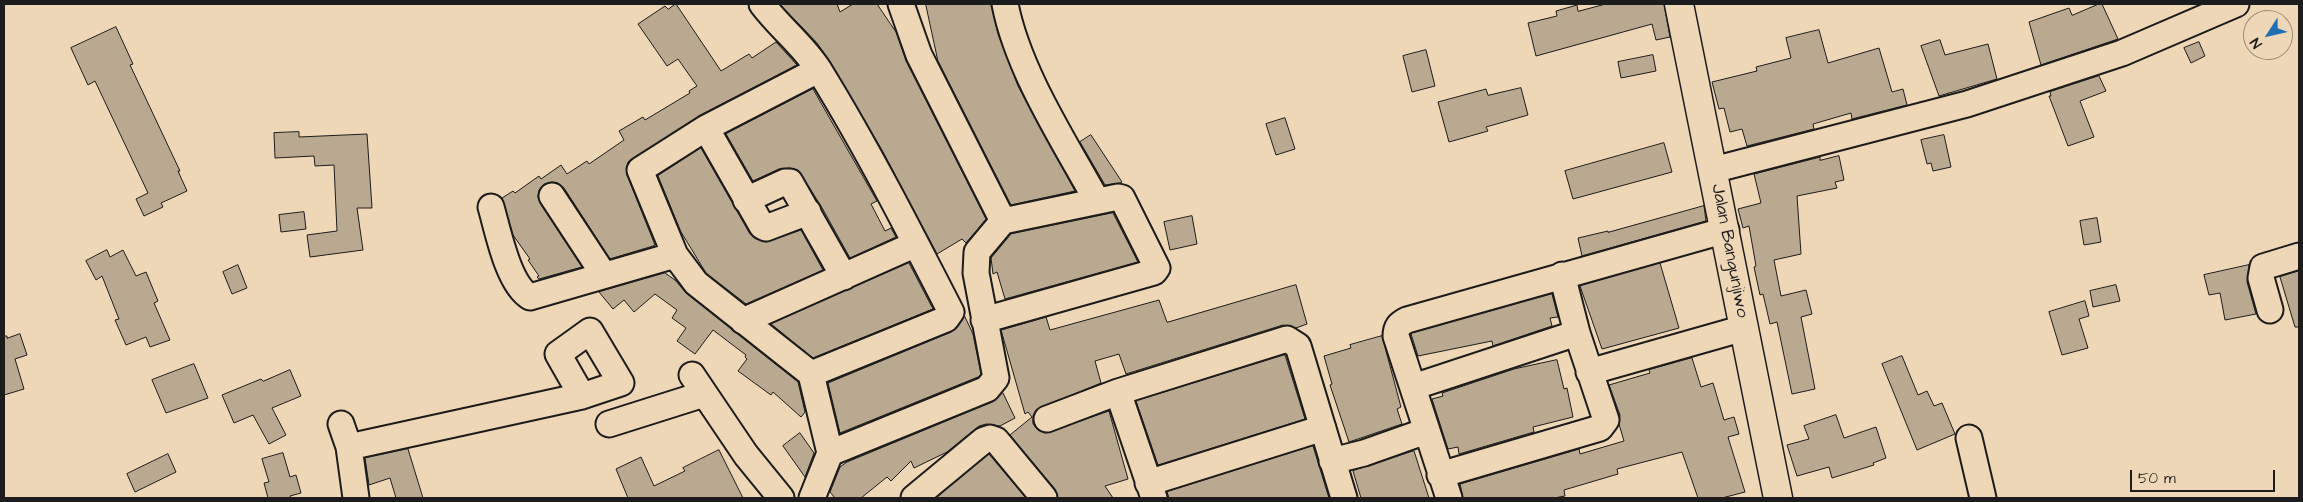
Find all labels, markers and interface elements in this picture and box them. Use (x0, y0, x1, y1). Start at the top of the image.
north arrow (2243, 10, 2293, 60)
text: N (2246, 34, 2267, 52)
street label: Jalan Bangunjiwo (1705, 182, 1753, 320)
scale bar (2133, 460, 2278, 492)
text: 50 m (2138, 468, 2176, 489)

